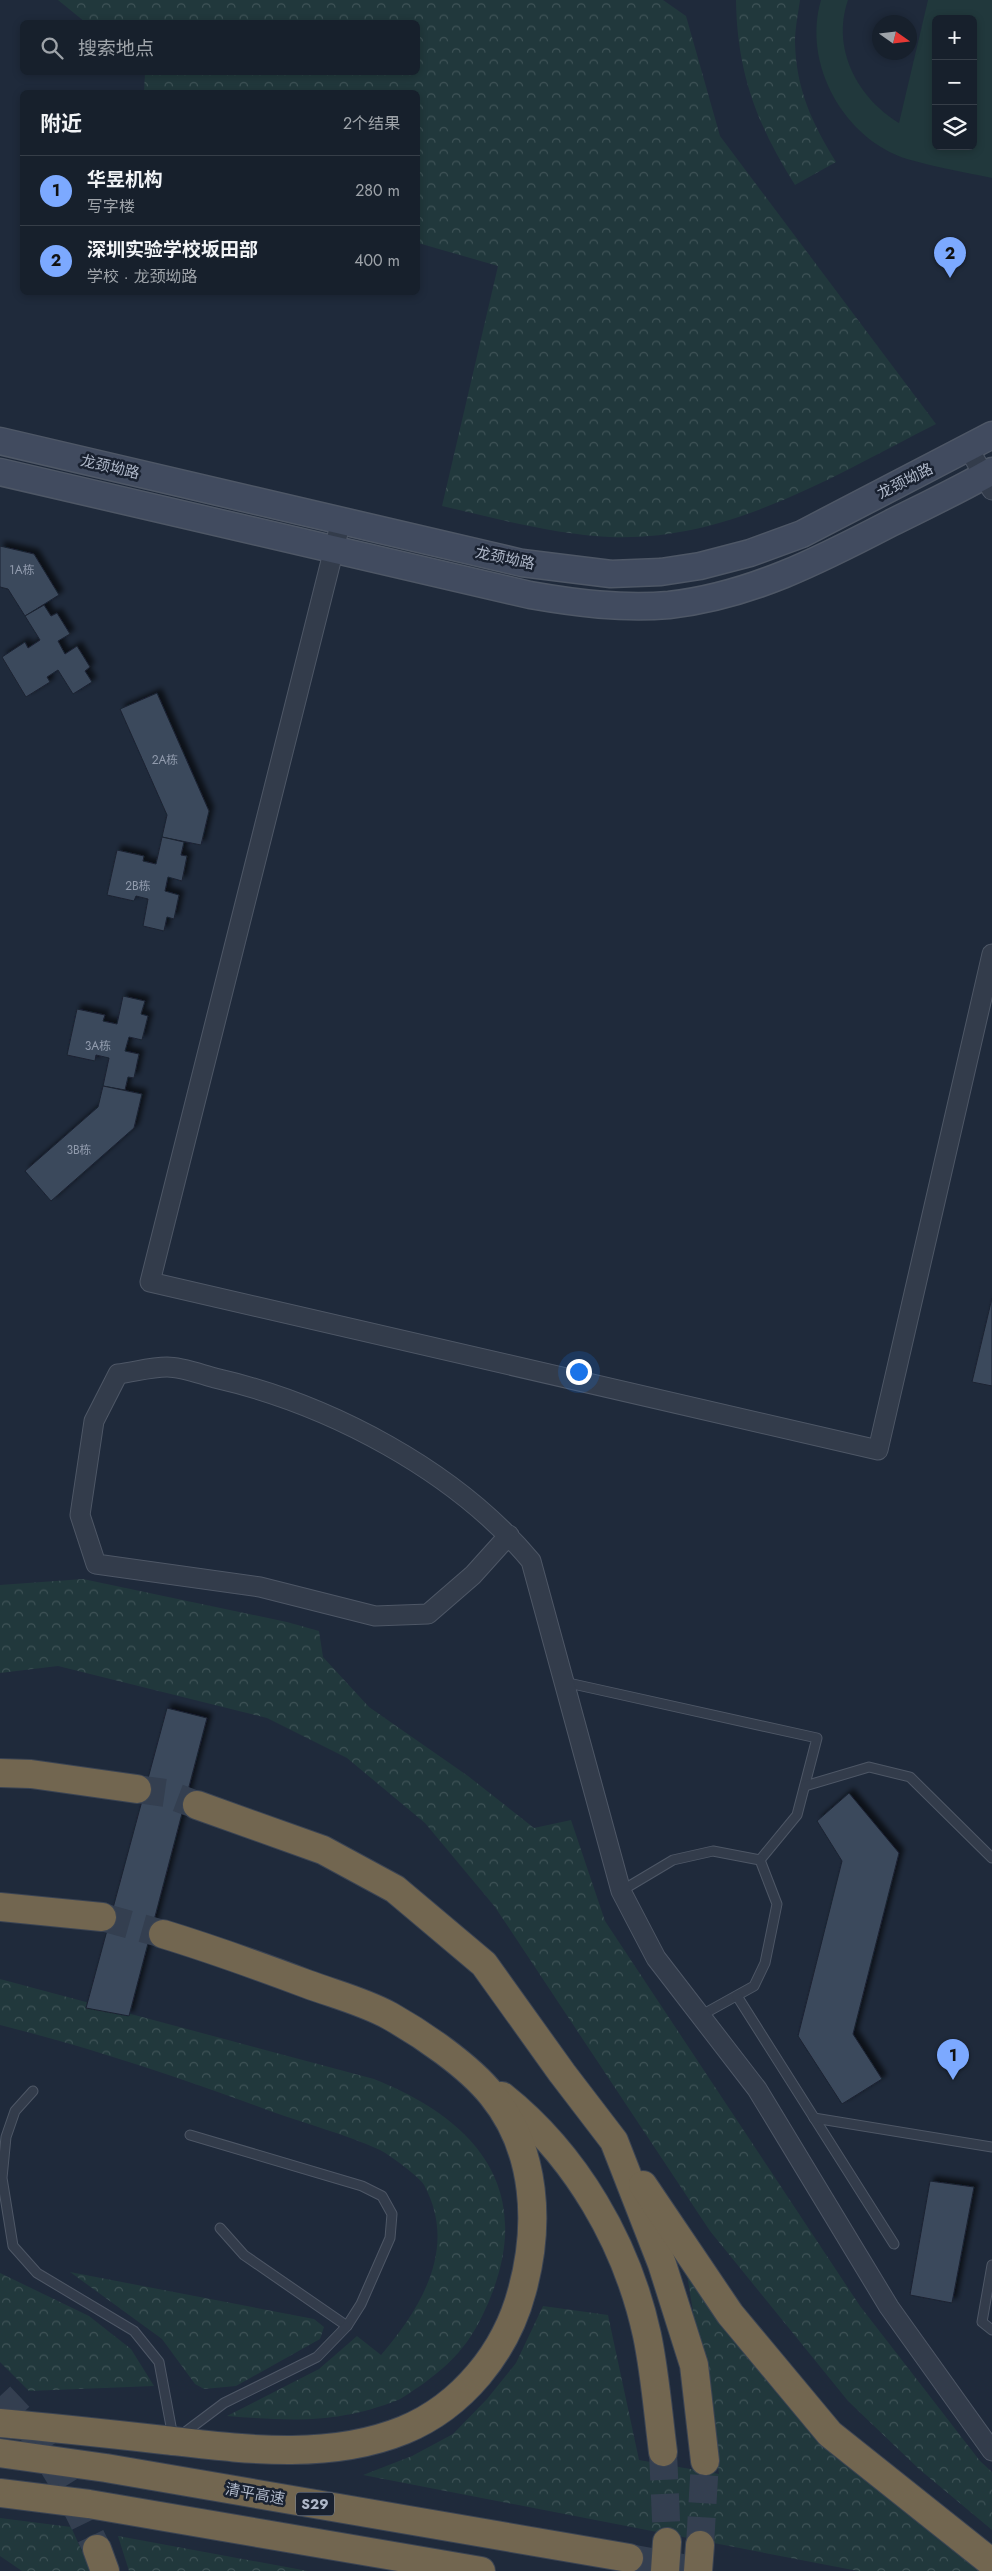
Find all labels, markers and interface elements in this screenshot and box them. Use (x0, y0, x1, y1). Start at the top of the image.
north arrow (872, 15, 917, 60)
map controls (932, 15, 977, 150)
button: + (932, 15, 977, 60)
search box (20, 20, 420, 75)
icon: search (38, 34, 66, 62)
text: 搜索地点 (78, 35, 154, 62)
button: − (932, 60, 977, 105)
button: layers (932, 105, 977, 150)
text: 附近 (40, 109, 82, 139)
text: 2个结果 (343, 112, 400, 135)
text: 华昱机构 (87, 166, 163, 193)
text: 1 (52, 179, 60, 202)
text: 280 m (355, 179, 400, 202)
text: 写字楼 (87, 195, 135, 218)
text: 深圳实验学校坂田部 (87, 236, 258, 263)
pin: 2 (934, 237, 966, 278)
text: 2 (51, 249, 61, 272)
text: 400 m (354, 249, 400, 272)
text: 学校 · 龙颈坳路 (87, 265, 197, 288)
street label: 龙颈坳路 (78, 450, 142, 484)
street label: 龙颈坳路 (873, 458, 937, 504)
street label: 龙颈坳路 (473, 541, 537, 575)
house number: 1A栋 (9, 561, 35, 579)
house number: 2A栋 (152, 751, 178, 769)
house number: 2B栋 (125, 877, 151, 895)
house number: 3A栋 (85, 1037, 111, 1055)
house number: 3B栋 (66, 1141, 92, 1159)
your location (566, 1359, 592, 1385)
pin: 1 (937, 2039, 969, 2080)
street label: 清平高速 (224, 2478, 286, 2510)
road number: S29 (296, 2492, 334, 2516)

